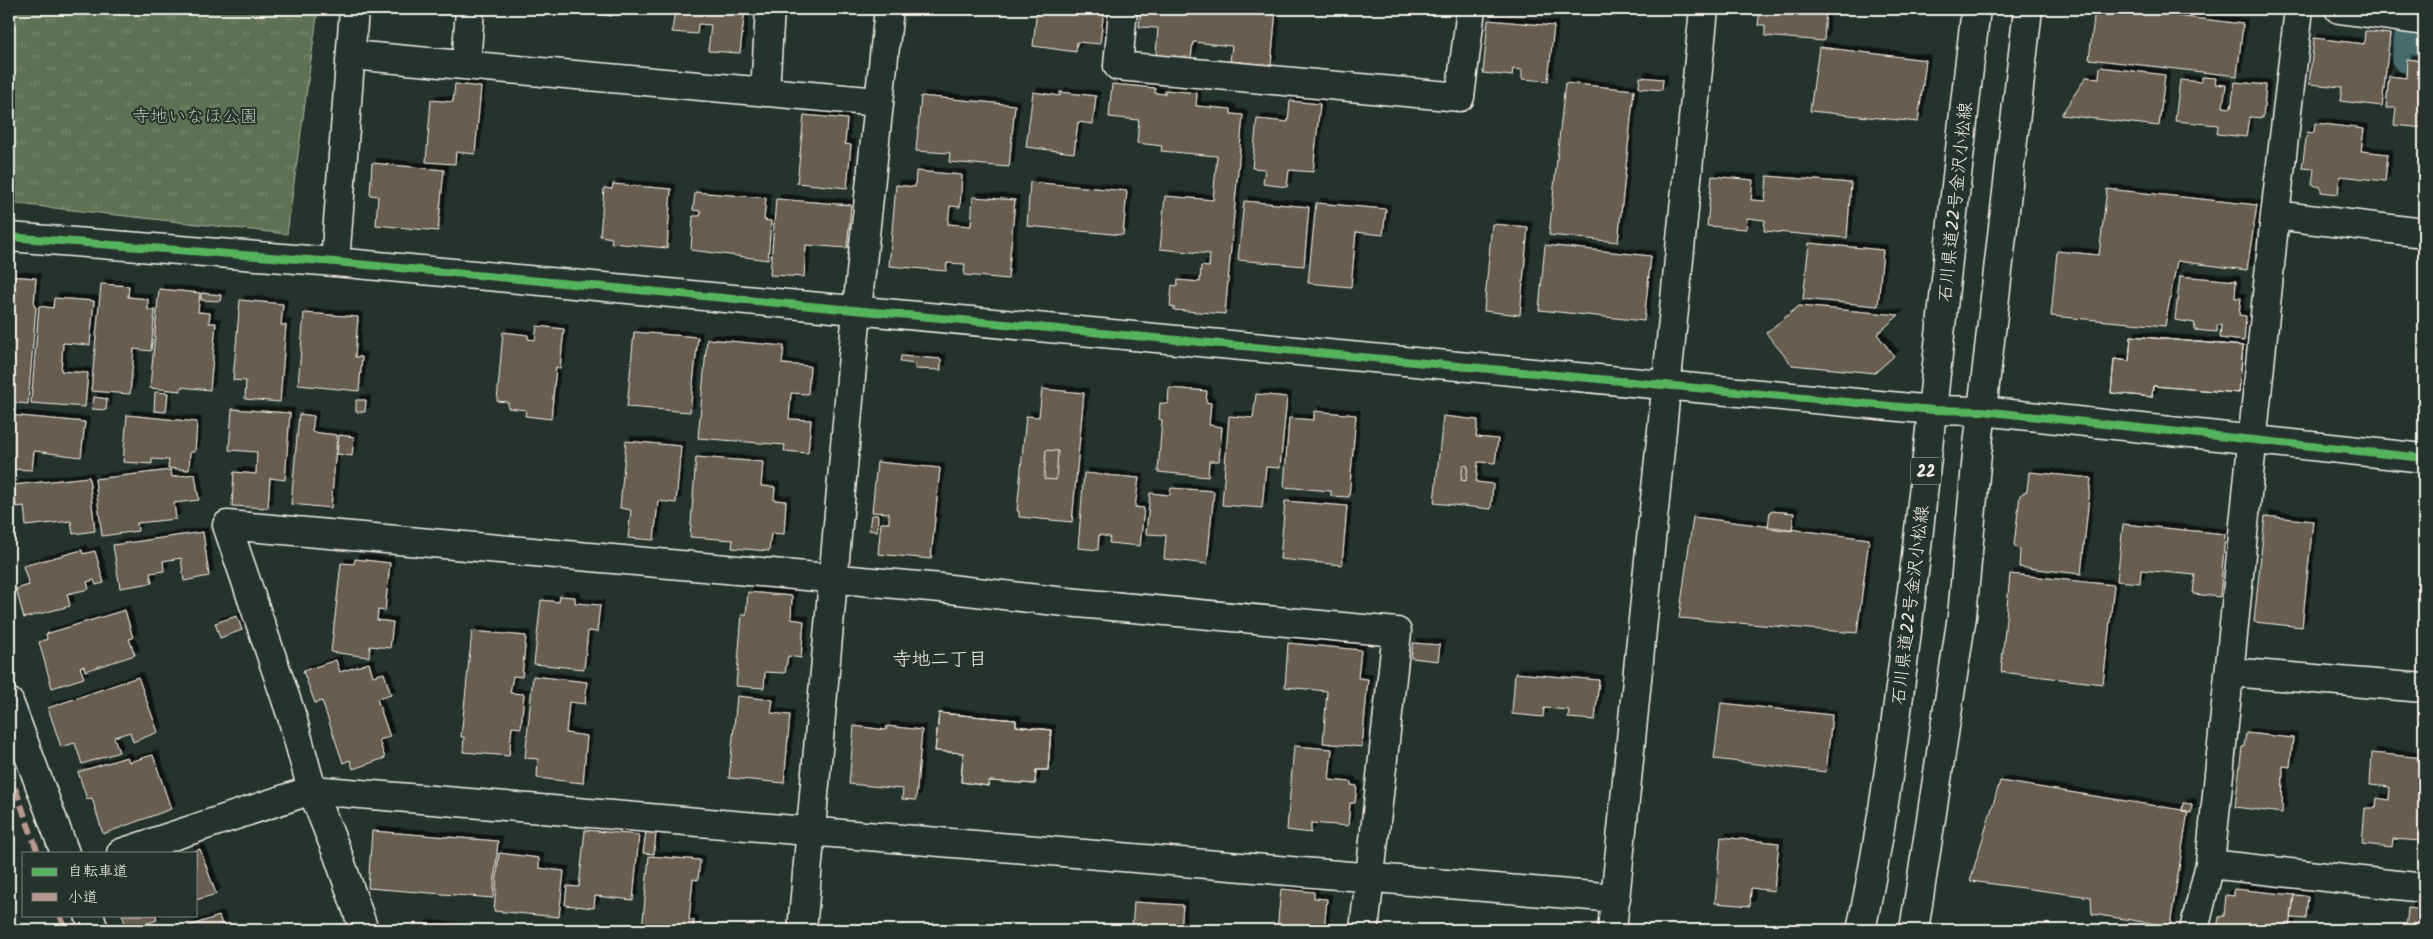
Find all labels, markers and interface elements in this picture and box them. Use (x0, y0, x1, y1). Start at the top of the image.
street label: 石川県道22号金沢小松線 (1932, 101, 1981, 304)
park label: 寺地いなほ公園 (132, 103, 258, 132)
road number: 22 (1911, 458, 1941, 484)
street label: 石川県道22号金沢小松線 (1885, 504, 1938, 707)
district label: 寺地二丁目 (892, 645, 988, 675)
legend (22, 852, 198, 916)
text: 自転車道 (68, 860, 128, 884)
text: 小道 (68, 886, 98, 910)

